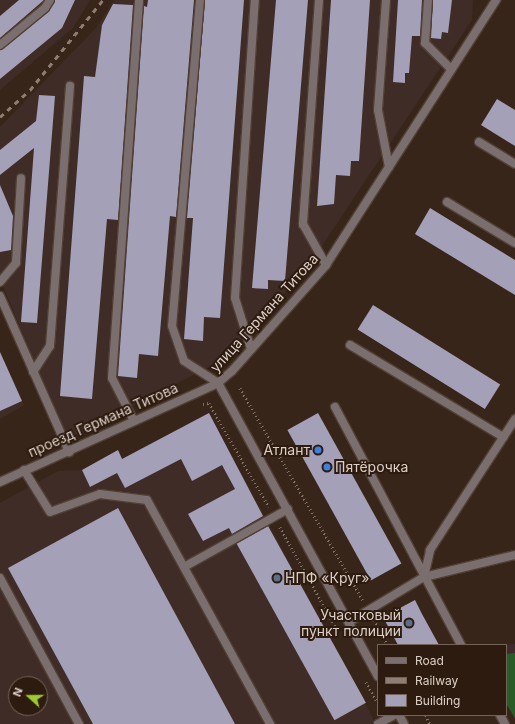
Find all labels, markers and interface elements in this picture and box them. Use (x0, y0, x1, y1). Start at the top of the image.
street label: улица Германа Титова (207, 250, 321, 376)
street label: проезд Германа Титова (25, 379, 181, 461)
place label: Атлант (263, 442, 310, 458)
marker: Атлант (313, 445, 323, 455)
place label: Пятёрочка (335, 459, 408, 475)
marker: Пятёрочка (322, 462, 332, 472)
place label: НПФ «Круг» (285, 570, 369, 586)
marker: НПФ «Круг» (272, 573, 282, 583)
place label: Участковый пункт полиции (301, 607, 401, 640)
marker: Участковый пункт полиции (404, 618, 414, 628)
legend (377, 644, 507, 716)
text: Road (415, 653, 444, 668)
text: Railway (415, 673, 458, 688)
north arrow (8, 676, 48, 716)
text: N (10, 686, 26, 698)
text: Building (415, 693, 460, 708)

